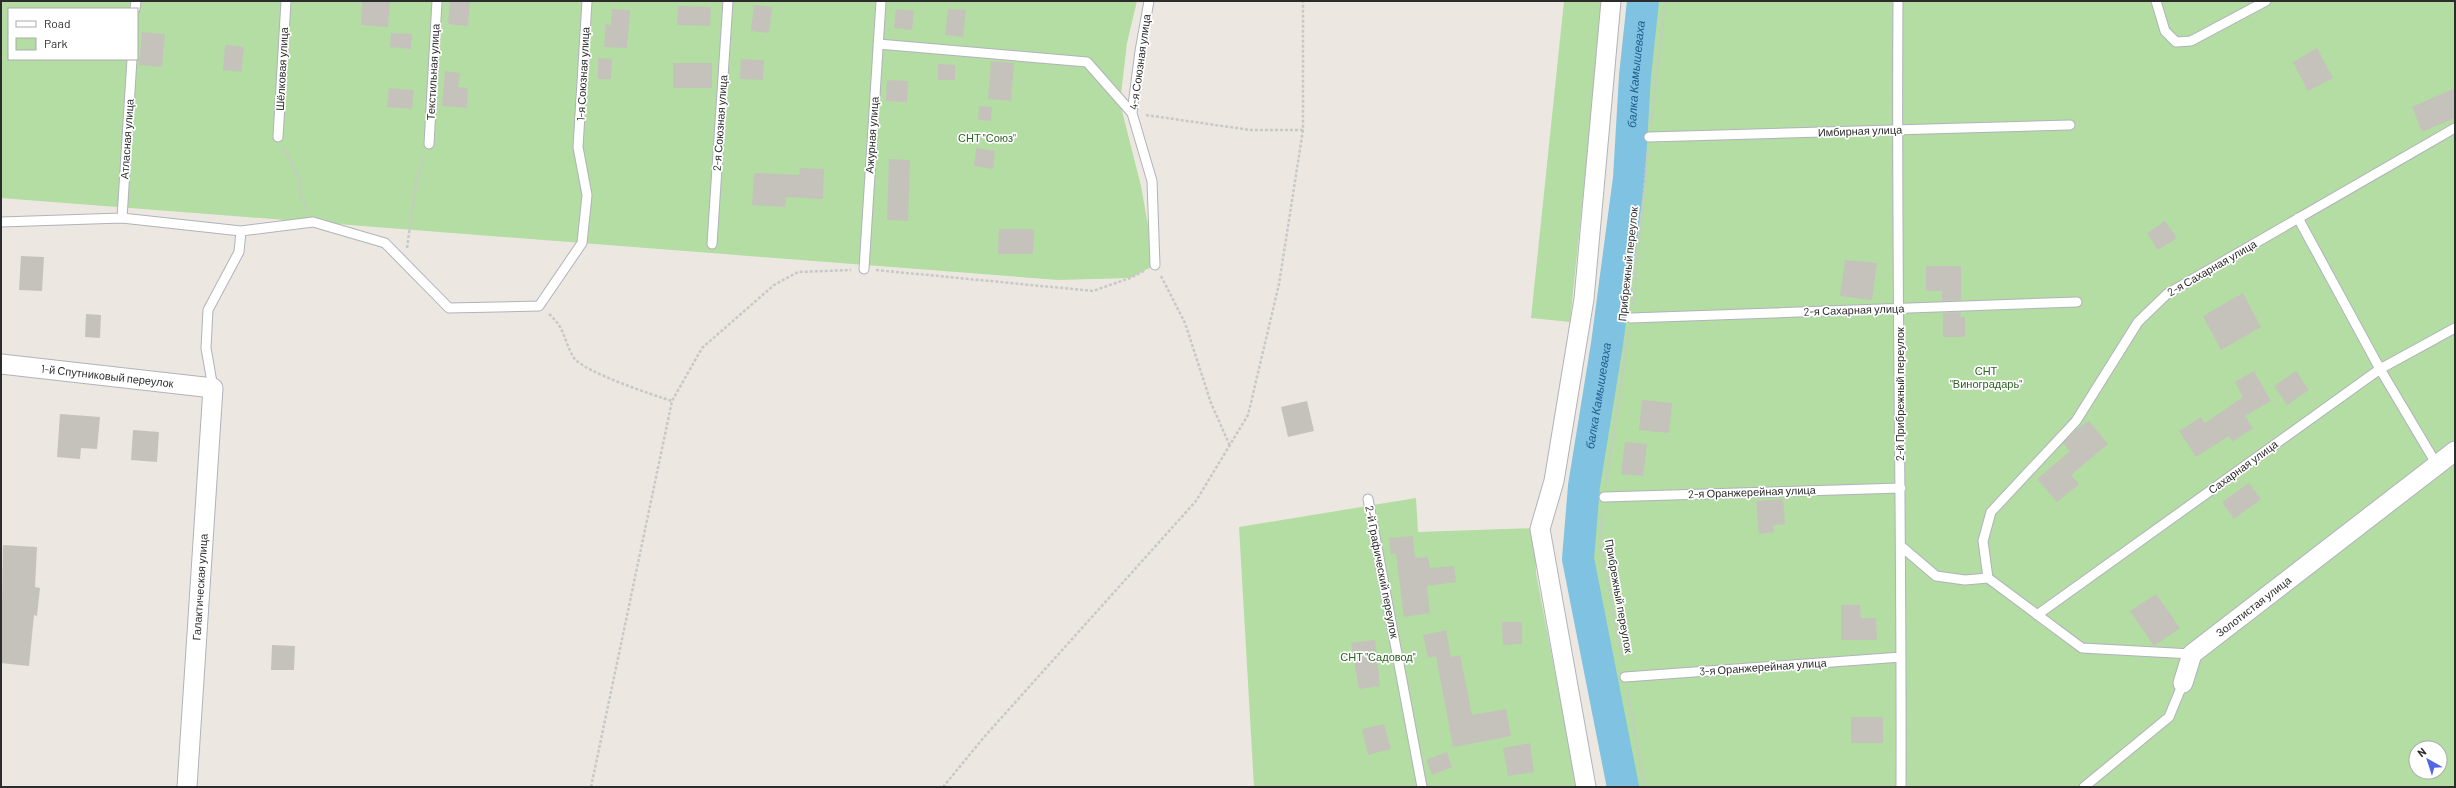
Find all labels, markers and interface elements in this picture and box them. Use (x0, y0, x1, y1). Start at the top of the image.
legend (8, 8, 138, 60)
street label: 4-я Союзная улица (1126, 12, 1153, 111)
text: Road (44, 16, 71, 30)
water label: балка Камышеваха (1624, 20, 1647, 128)
street label: Текстильная улица (423, 23, 442, 121)
street label: Шёлковая улица (273, 26, 290, 111)
street label: 1-я Союзная улица (574, 26, 592, 121)
text: Park (44, 36, 68, 50)
street label: 2-я Союзная улица (710, 74, 729, 171)
street label: Ажурная улица (862, 95, 881, 174)
street label: Атласная улица (117, 97, 136, 180)
street label: Имбирная улица (1818, 122, 1903, 138)
park label: СНТ "Союз" (958, 131, 1016, 144)
street label: Прибрежный переулок (1615, 206, 1640, 322)
street label: 2-я Сахарная улица (2165, 236, 2259, 298)
street label: 2-я Сахарная улица (1803, 301, 1905, 318)
street label: 2-й Прибрежный переулок (1893, 327, 1906, 461)
water label: балка Камышеваха (1582, 341, 1613, 450)
street label: 1-й Спутниковый переулок (40, 362, 175, 390)
park label: СНТ "Виноградарь" (1950, 364, 2022, 390)
street label: Сахарная улица (2206, 437, 2281, 496)
street label: 2-я Оранжерейная улица (1688, 483, 1817, 500)
street label: 2-й Графический переулок (1363, 504, 1402, 640)
street label: Галактическая улица (189, 532, 210, 641)
street label: Прибрежный переулок (1603, 538, 1636, 654)
street label: Золотистая улица (2213, 573, 2294, 639)
park label: СНТ "Садовод" (1340, 650, 1416, 663)
street label: 3-я Оранжерейная улица (1699, 656, 1828, 677)
north arrow (2408, 740, 2448, 780)
text: N (2414, 744, 2428, 759)

